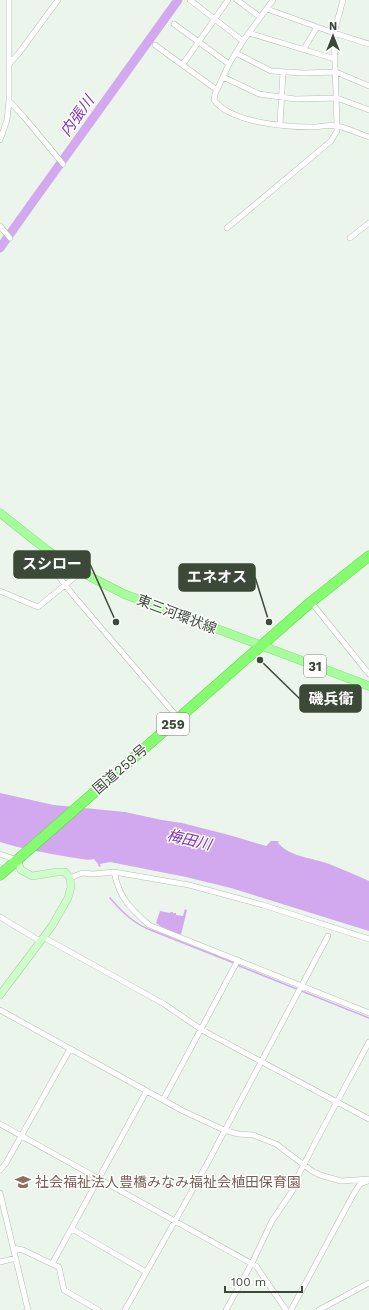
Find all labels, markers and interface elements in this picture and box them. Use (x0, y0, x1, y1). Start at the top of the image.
north arrow (313, 16, 353, 56)
text: N (329, 20, 337, 33)
water label: 内張川 (56, 91, 99, 139)
callout: スシロー (14, 551, 90, 578)
text: スシロー (22, 555, 82, 573)
callout: エネオス (179, 564, 255, 591)
text: エネオス (187, 568, 247, 586)
street label: 東三河環状線 (135, 591, 219, 637)
road number: 31 (304, 655, 326, 677)
callout: 磯兵衛 (300, 685, 361, 712)
text: 磯兵衛 (308, 690, 354, 708)
road number: 259 (157, 713, 189, 735)
street label: 国道259号 (89, 741, 151, 797)
water label: 梅田川 (165, 826, 215, 854)
school or university icon: 社会福祉法人豊橋みなみ福祉会植田保育園 (14, 1173, 32, 1191)
place label: 社会福祉法人豊橋みなみ福祉会植田保育園 (35, 1174, 301, 1190)
scale bar (225, 1268, 302, 1294)
text: 100 m (231, 1275, 266, 1289)

